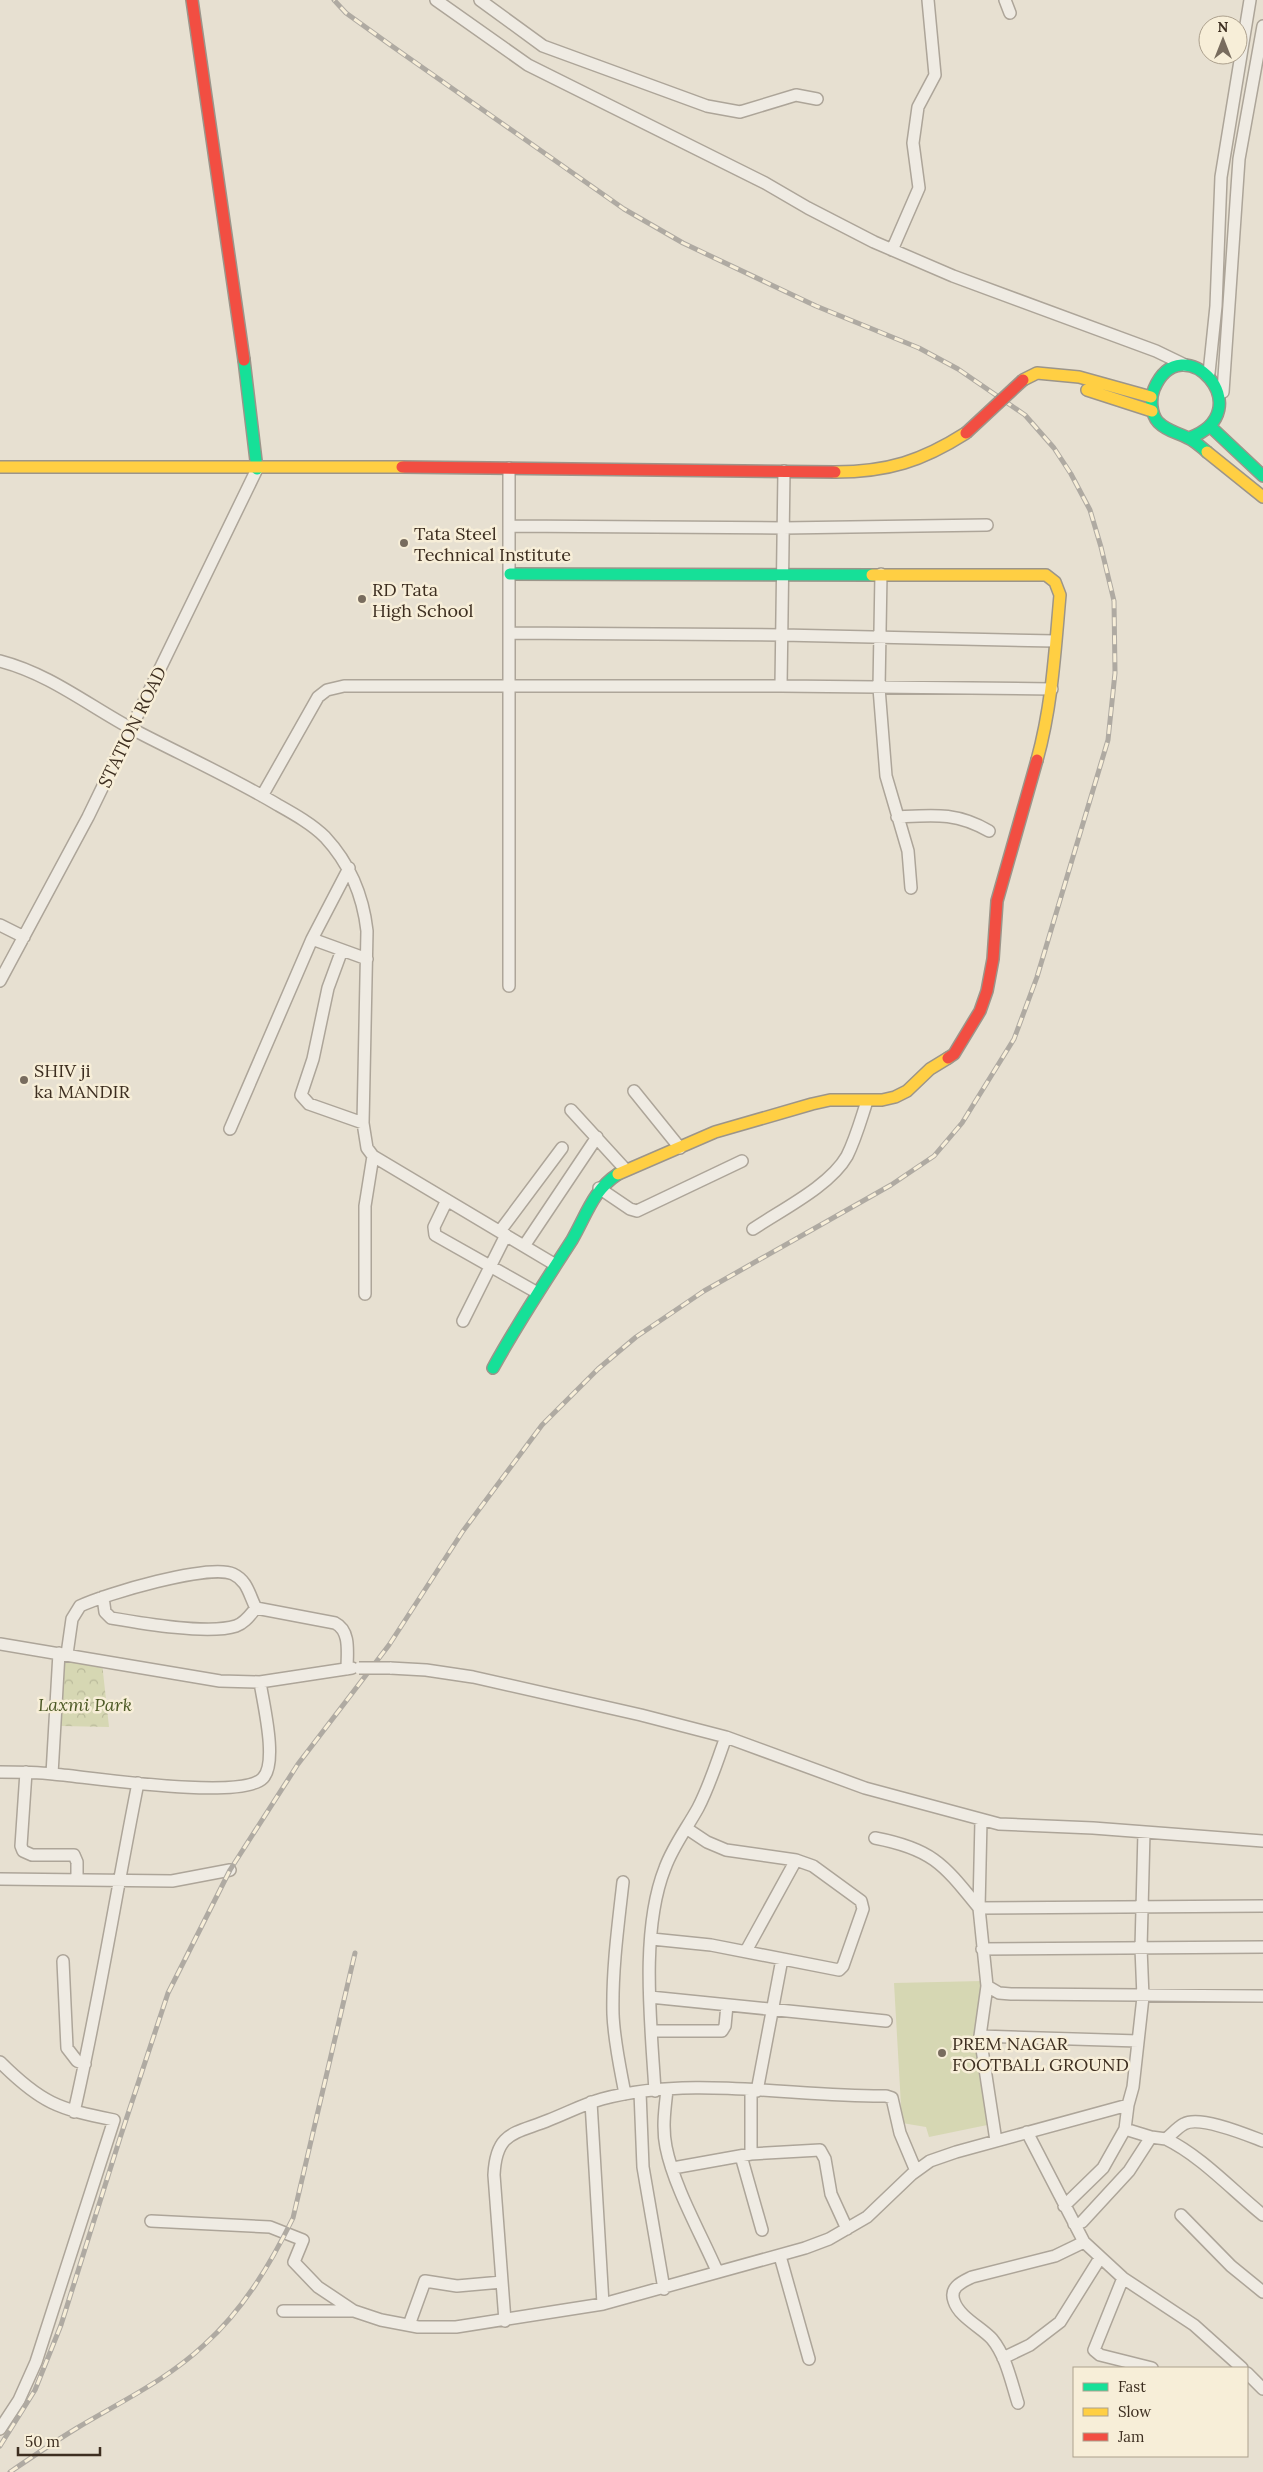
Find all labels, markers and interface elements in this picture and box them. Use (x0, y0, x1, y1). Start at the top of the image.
north arrow (1198, 15, 1248, 65)
text: N (1218, 18, 1229, 36)
place label: Tata Steel Technical Institute (414, 522, 571, 566)
marker: Tata Steel Technical Institute (398, 537, 410, 549)
place label: RD Tata High School (372, 578, 473, 622)
marker: RD Tata High School (356, 593, 368, 605)
street label: STATION ROAD (93, 663, 171, 791)
place label: SHIV ji ka MANDIR (34, 1059, 130, 1103)
marker: SHIV ji ka MANDIR (18, 1074, 30, 1086)
park label: Laxmi Park (38, 1693, 132, 1716)
place label: PREM NAGAR FOOTBALL GROUND (952, 2032, 1129, 2076)
marker: PREM NAGAR FOOTBALL GROUND (936, 2047, 948, 2059)
legend (1073, 2367, 1248, 2457)
text: Fast (1118, 2377, 1146, 2396)
text: Slow (1118, 2402, 1151, 2421)
scale bar (18, 2424, 100, 2456)
text: Jam (1117, 2427, 1145, 2446)
text: 50 m (25, 2432, 60, 2451)

